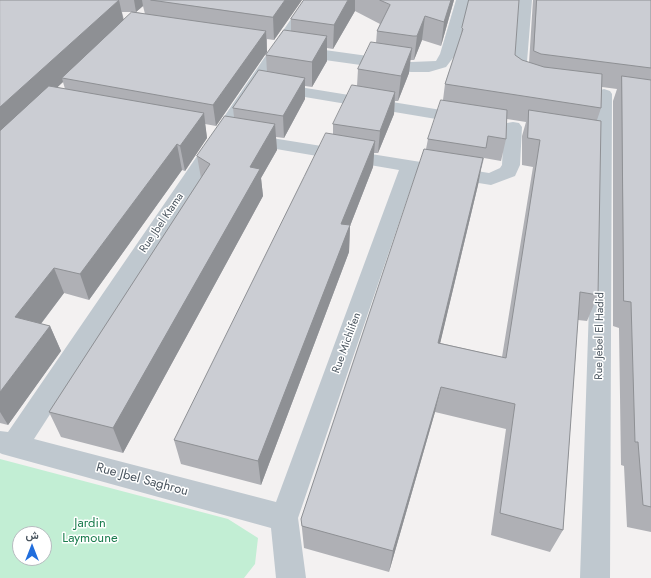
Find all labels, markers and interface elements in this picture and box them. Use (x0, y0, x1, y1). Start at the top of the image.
street label: Rue Jbel Ktama (137, 191, 187, 255)
street label: Rue Jebel El Hadid (593, 292, 607, 380)
street label: Rue Michlifen (330, 311, 364, 375)
street label: Rue Jbel Saghrou (94, 460, 190, 500)
park label: Jardin Laymoune (62, 516, 118, 547)
north arrow (12, 526, 52, 566)
text: ش (25, 527, 39, 543)

